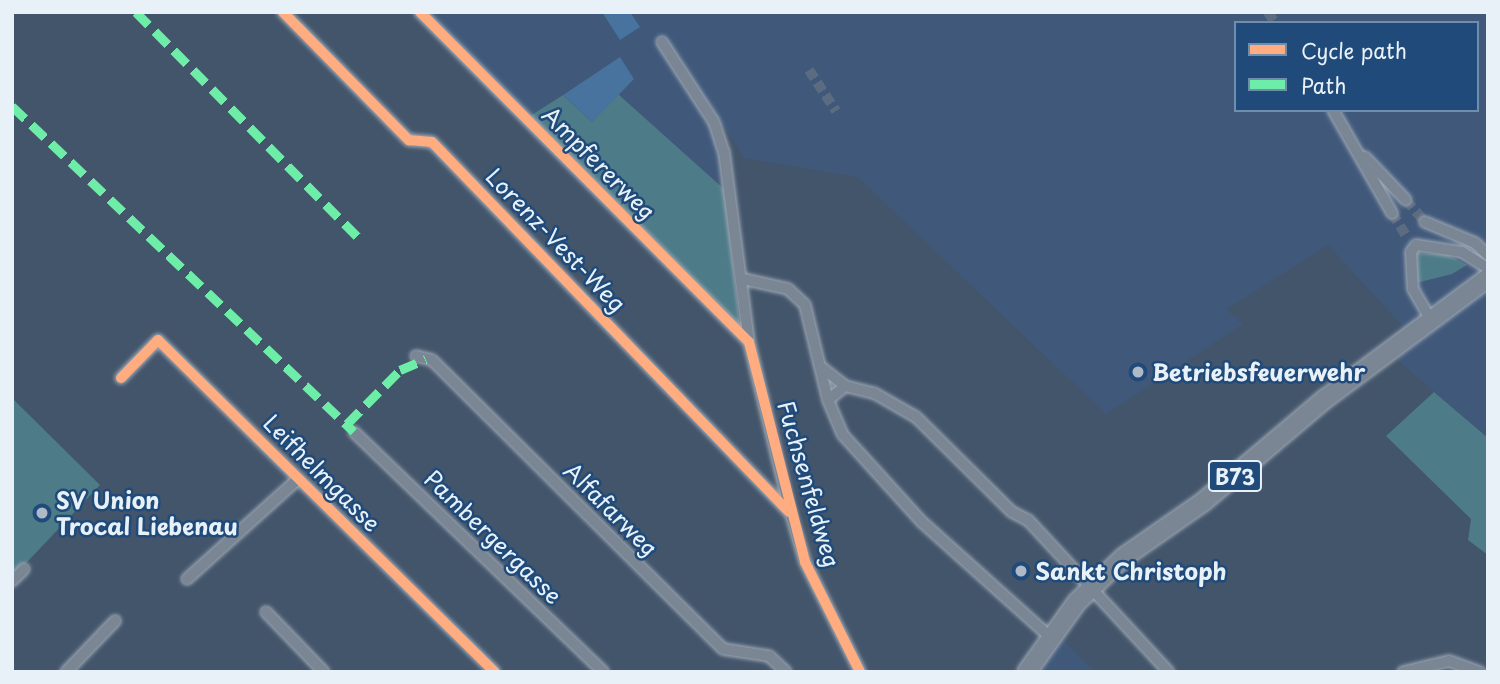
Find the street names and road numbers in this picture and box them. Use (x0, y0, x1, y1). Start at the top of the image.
street label: Ampfererweg (537, 101, 661, 225)
street label: Lorenz-Vest-Weg (480, 162, 632, 318)
street label: Fuchsenfeldweg (772, 398, 846, 570)
street label: Leifhelmgasse (258, 409, 386, 537)
street label: Alfafarweg (558, 456, 664, 562)
road number: B73 (1207, 458, 1263, 494)
street label: Pambergergasse (419, 464, 567, 610)

